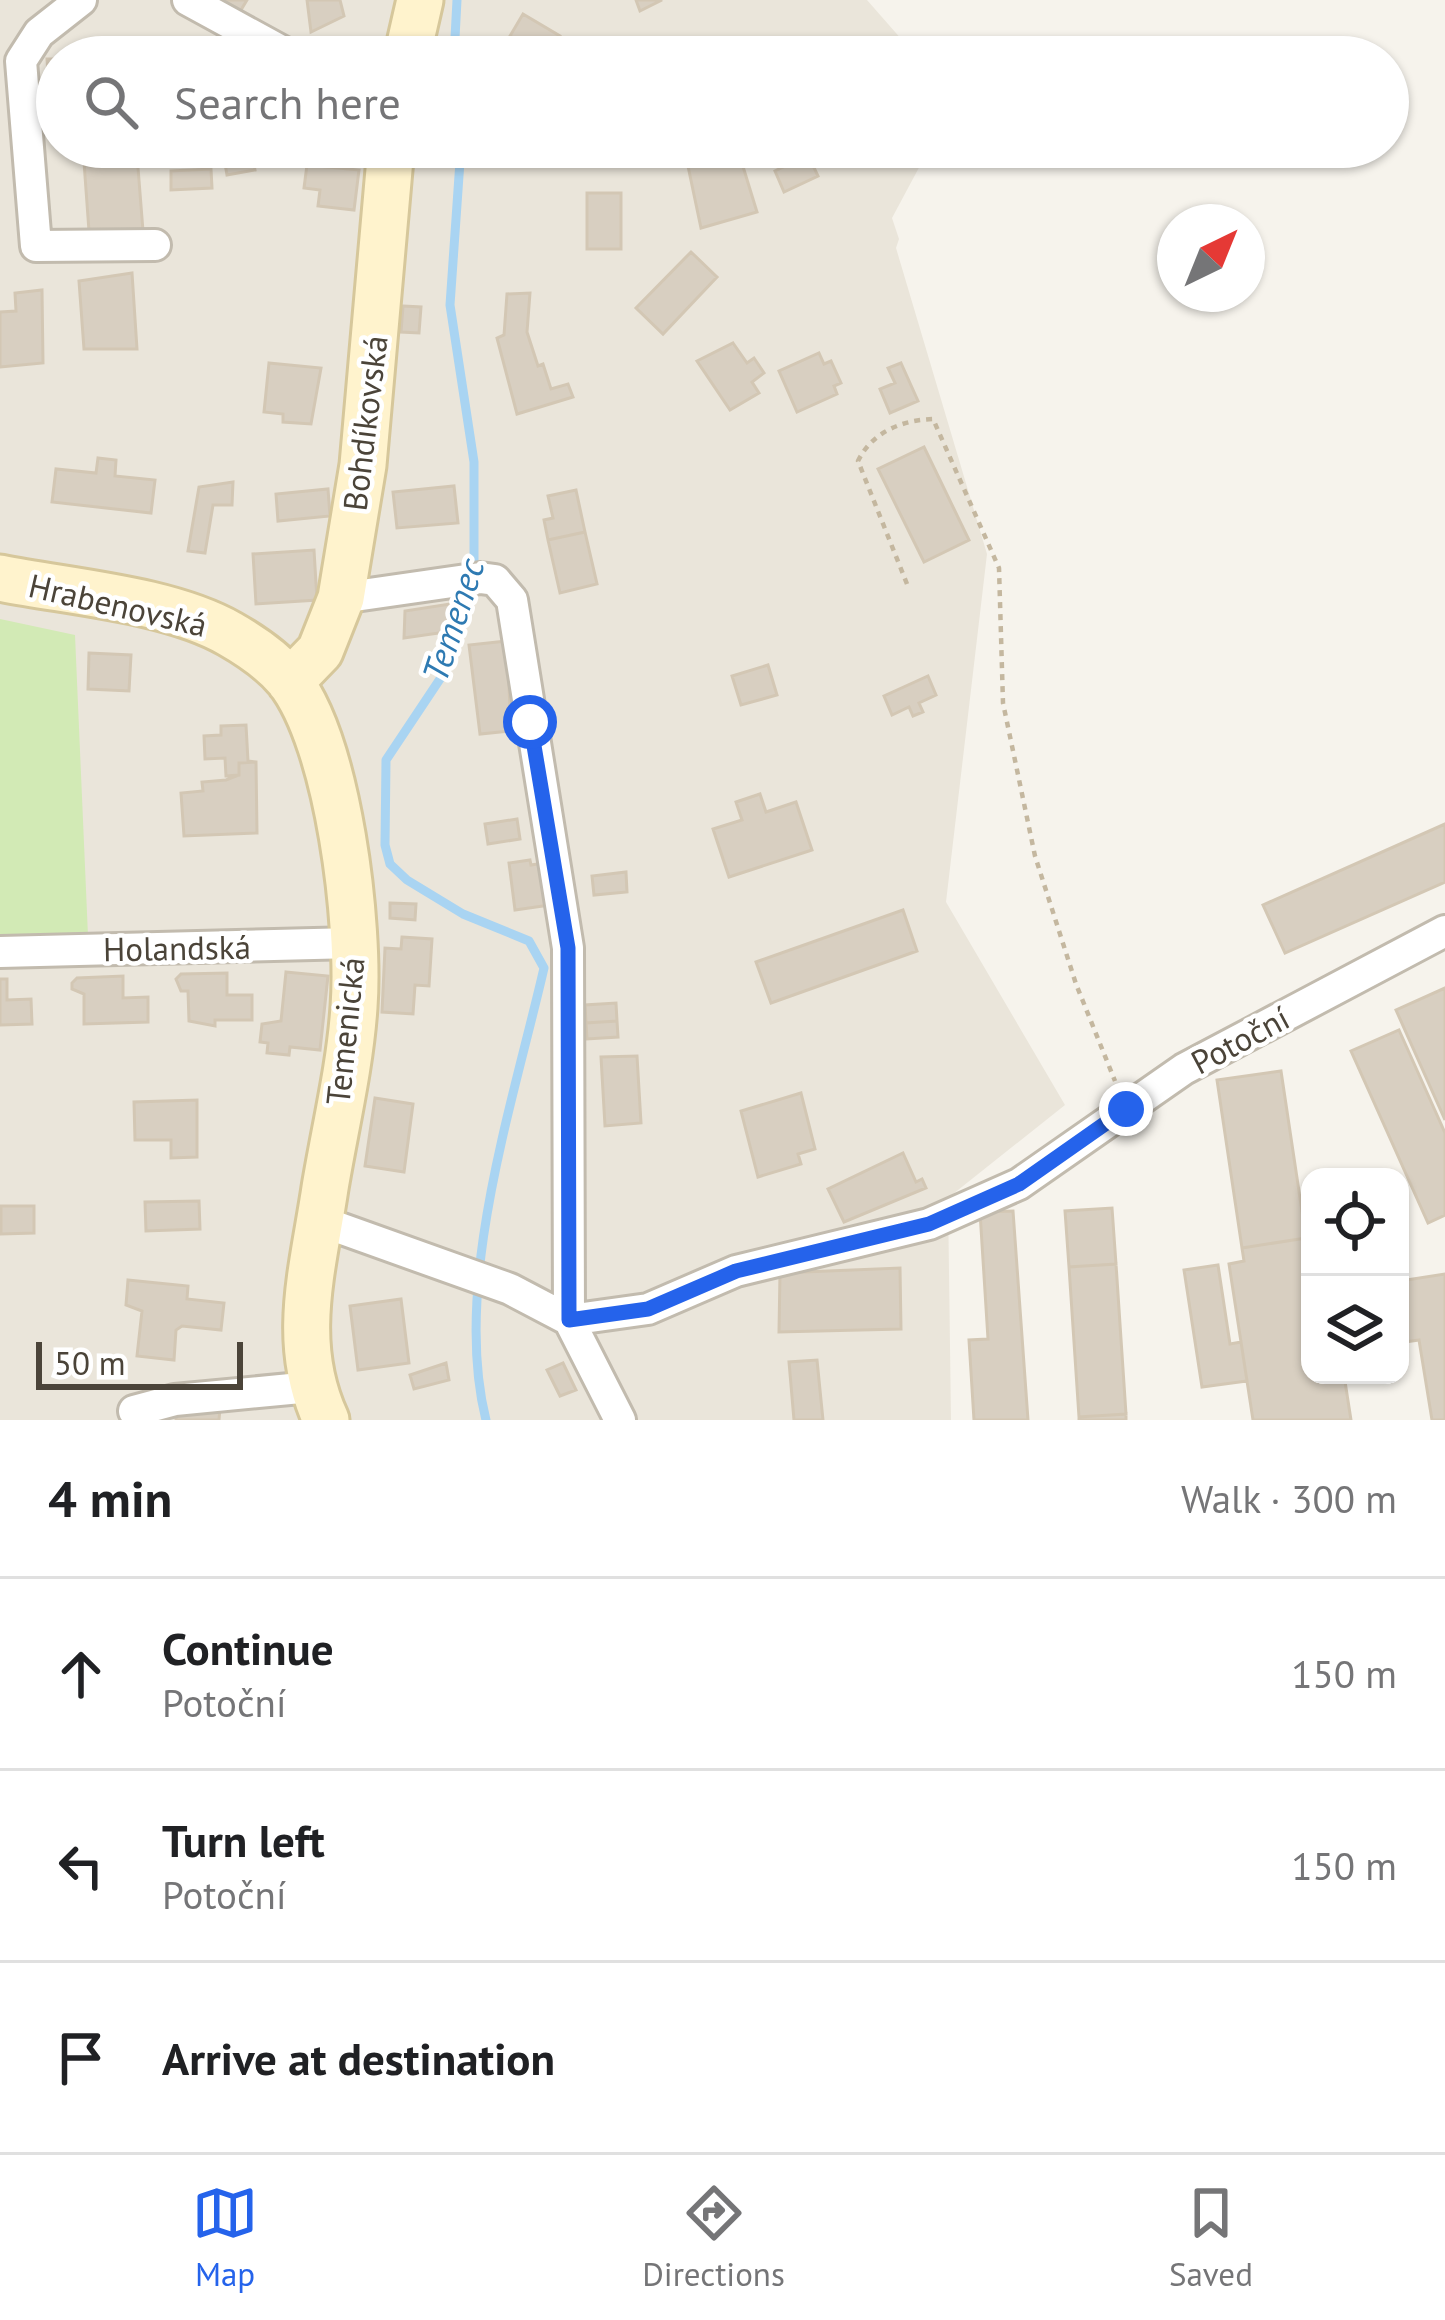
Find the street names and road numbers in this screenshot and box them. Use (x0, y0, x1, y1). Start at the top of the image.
street label: Bohdíkovská (332, 333, 397, 513)
street label: Hrabenovská (25, 563, 211, 646)
street label: Holandská (103, 925, 251, 970)
street label: Temenická (315, 955, 374, 1107)
street label: Potoční (1183, 996, 1296, 1083)

